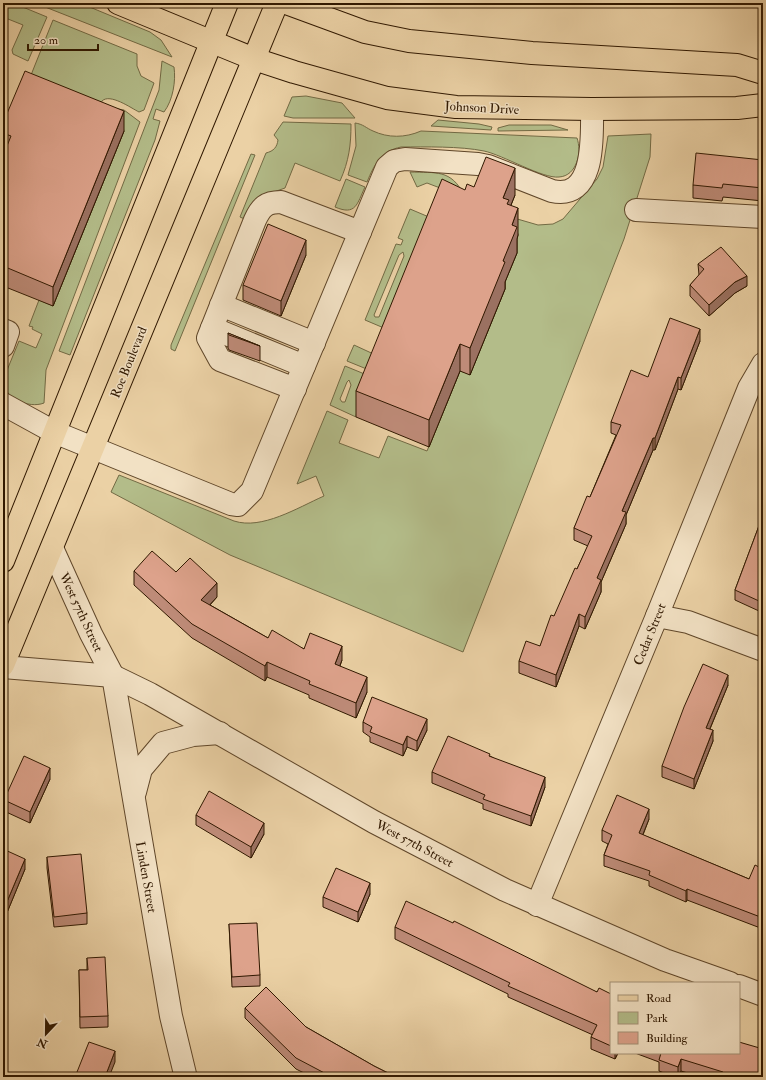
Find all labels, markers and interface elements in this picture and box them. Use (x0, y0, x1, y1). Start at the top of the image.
scale bar (28, 26, 98, 52)
text: 20 m (34, 33, 59, 48)
street label: Johnson Drive (443, 98, 520, 118)
street label: Roe Boulevard (107, 324, 151, 401)
street label: West 57th Street (55, 569, 106, 655)
street label: Cedar Street (630, 601, 670, 668)
street label: West 57th Street (372, 816, 456, 871)
street label: Linden Street (132, 840, 160, 914)
legend (610, 982, 740, 1054)
text: Road (646, 991, 671, 1006)
text: Park (646, 1011, 668, 1026)
north arrow (26, 1014, 66, 1054)
text: Building (646, 1031, 689, 1046)
text: N (34, 1035, 50, 1051)

